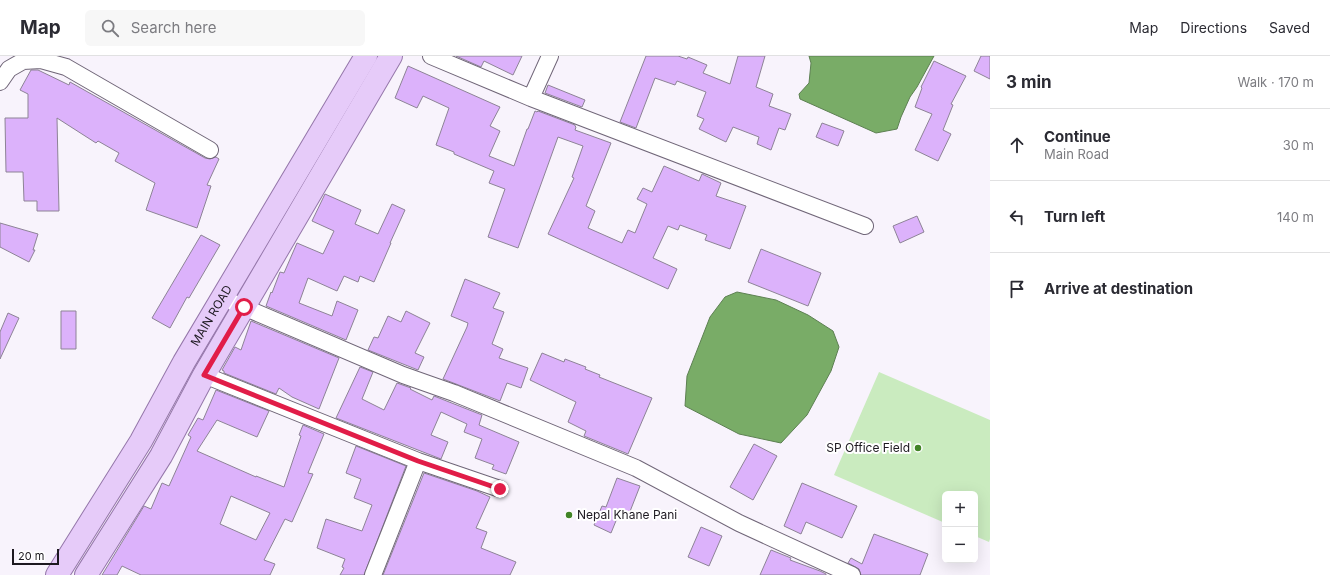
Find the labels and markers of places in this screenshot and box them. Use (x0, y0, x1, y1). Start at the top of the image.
place label: SP Office Field (826, 440, 910, 455)
marker: SP Office Field (913, 443, 923, 453)
place label: Nepal Khane Pani (577, 507, 677, 522)
marker: Nepal Khane Pani (564, 510, 574, 520)

